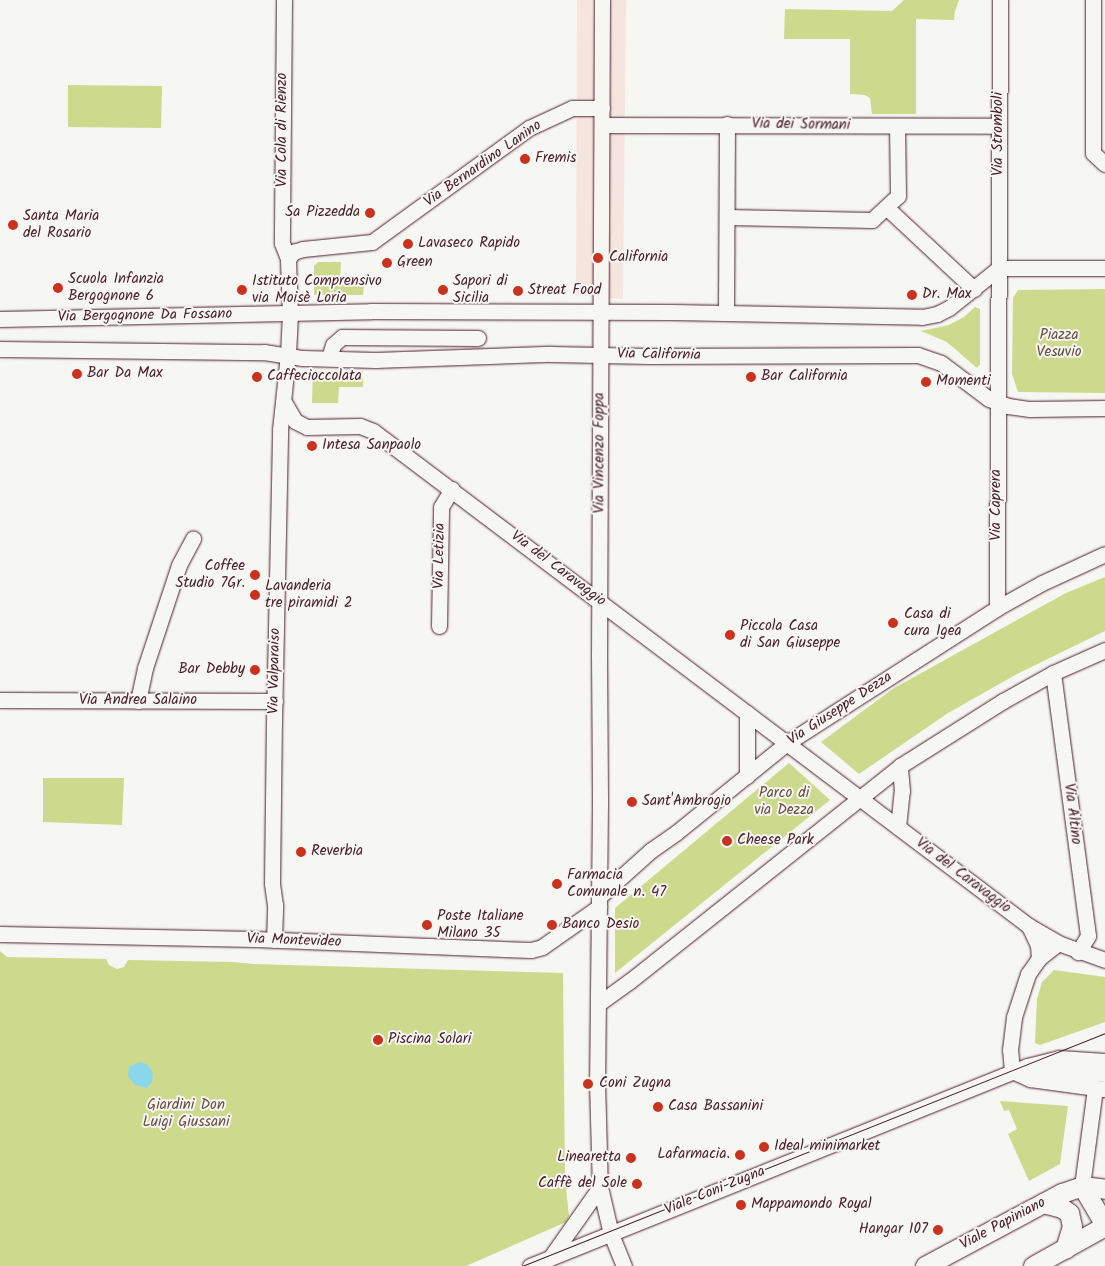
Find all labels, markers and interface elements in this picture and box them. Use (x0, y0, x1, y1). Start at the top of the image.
street label: Via Cola di Rienzo (274, 73, 292, 187)
street label: Via Stromboli (990, 92, 1008, 176)
street label: Via dei Sormani (752, 115, 850, 135)
street label: Via Bernardino Lanino (421, 117, 545, 211)
place label: Fremis (535, 150, 576, 168)
marker: Fremis (519, 153, 531, 165)
place label: Sa Pizzedda (285, 204, 360, 222)
place label: Santa Maria del Rosario (23, 207, 99, 242)
marker: Sa Pizzedda (364, 207, 376, 219)
marker: Santa Maria del Rosario (7, 219, 19, 231)
place label: Lavaseco Rapido (418, 235, 520, 253)
marker: Lavaseco Rapido (402, 238, 414, 250)
place label: California (609, 249, 668, 267)
marker: California (591, 251, 605, 265)
place label: Green (397, 254, 433, 272)
marker: Green (381, 257, 393, 269)
place label: Scuola Infanzia Bergognone 6 (68, 270, 164, 305)
place label: Istituto Comprensivo via Moisè Loria (252, 272, 382, 307)
place label: Sapori di Sicilia (453, 272, 508, 307)
marker: Scuola Infanzia Bergognone 6 (52, 282, 64, 294)
place label: Streat Food (528, 282, 601, 300)
marker: Istituto Comprensivo via Moisè Loria (236, 284, 248, 296)
marker: Sapori di Sicilia (437, 284, 449, 296)
marker: Streat Food (512, 285, 524, 297)
place label: Dr. Max (922, 286, 971, 304)
marker: Dr. Max (906, 289, 918, 301)
street label: Via Bergognone Da Fossano (58, 305, 232, 327)
park label: Piazza Vesuvio (1036, 326, 1082, 361)
street label: Via California (617, 345, 701, 365)
place label: Bar Da Max (87, 365, 163, 383)
marker: Bar Da Max (71, 368, 83, 380)
place label: Caffecioccolata (267, 368, 362, 386)
place label: Bar California (761, 368, 848, 386)
marker: Caffecioccolata (251, 371, 263, 383)
marker: Bar California (745, 371, 757, 383)
place label: Momenti (936, 373, 991, 391)
marker: Momenti (920, 376, 932, 388)
street label: Via Vincenzo Foppa (591, 393, 609, 513)
place label: Intesa Sanpaolo (322, 437, 421, 455)
marker: Intesa Sanpaolo (306, 440, 318, 452)
street label: Via Caprera (988, 469, 1006, 541)
street label: Via Letizia (430, 523, 450, 589)
street label: Via del Caravaggio (507, 527, 609, 611)
place label: Coffee Studio 7Gr. (176, 557, 245, 592)
marker: Coffee Studio 7Gr. (249, 569, 261, 581)
place label: Lavanderia tre piramidi 2 (265, 577, 353, 612)
marker: Lavanderia tre piramidi 2 (249, 589, 261, 601)
place label: Casa di cura Igea (904, 605, 961, 640)
marker: Casa di cura Igea (886, 616, 900, 630)
place label: Piccola Casa di San Giuseppe (740, 617, 840, 652)
street label: Via Valparaiso (265, 628, 285, 714)
marker: Piccola Casa di San Giuseppe (724, 629, 736, 641)
place label: Bar Debby (178, 661, 245, 679)
marker: Bar Debby (249, 664, 261, 676)
street label: Via Giuseppe Dezza (784, 668, 896, 750)
street label: Via Andrea Salaino (79, 692, 197, 710)
street label: Via Altino (1059, 782, 1085, 846)
park label: Parco di via Dezza (754, 784, 814, 819)
place label: Sant'Ambrogio (642, 793, 731, 811)
marker: Sant'Ambrogio (626, 796, 638, 808)
place label: Cheese Park (737, 832, 814, 850)
street label: Via del Caravaggio (912, 834, 1014, 918)
marker: Cheese Park (721, 835, 733, 847)
place label: Reverbia (311, 843, 363, 861)
marker: Reverbia (295, 846, 307, 858)
place label: Farmacia Comunale n. 47 (567, 866, 666, 901)
marker: Farmacia Comunale n. 47 (551, 878, 563, 890)
place label: Poste Italiane Milano 35 (437, 907, 523, 942)
place label: Banco Desio (562, 916, 639, 934)
marker: Poste Italiane Milano 35 (421, 919, 433, 931)
marker: Banco Desio (546, 919, 558, 931)
street label: Via Montevideo (246, 930, 342, 952)
place label: Piscina Solari (388, 1031, 471, 1049)
marker: Piscina Solari (372, 1034, 384, 1046)
place label: Coni Zugna (599, 1075, 671, 1093)
marker: Coni Zugna (581, 1077, 595, 1091)
park label: Giardini Don Luigi Giussani (142, 1096, 230, 1131)
place label: Casa Bassanini (668, 1098, 763, 1116)
marker: Casa Bassanini (652, 1101, 664, 1113)
place label: Ideal minimarket (774, 1138, 880, 1156)
marker: Ideal minimarket (758, 1141, 770, 1153)
place label: Lafarmacia. (657, 1146, 730, 1164)
place label: Linearetta (557, 1149, 621, 1167)
marker: Lafarmacia. (734, 1149, 746, 1161)
marker: Linearetta (625, 1152, 637, 1164)
street label: Viale Coni Zugna (662, 1163, 768, 1219)
place label: Caffè del Sole (538, 1175, 627, 1193)
marker: Caffè del Sole (631, 1178, 643, 1190)
street label: Viale Papiniano (957, 1194, 1049, 1254)
place label: Mappamondo Royal (751, 1196, 872, 1214)
marker: Mappamondo Royal (735, 1199, 747, 1211)
place label: Hangar 107 (859, 1221, 928, 1239)
marker: Hangar 107 (932, 1224, 944, 1236)

